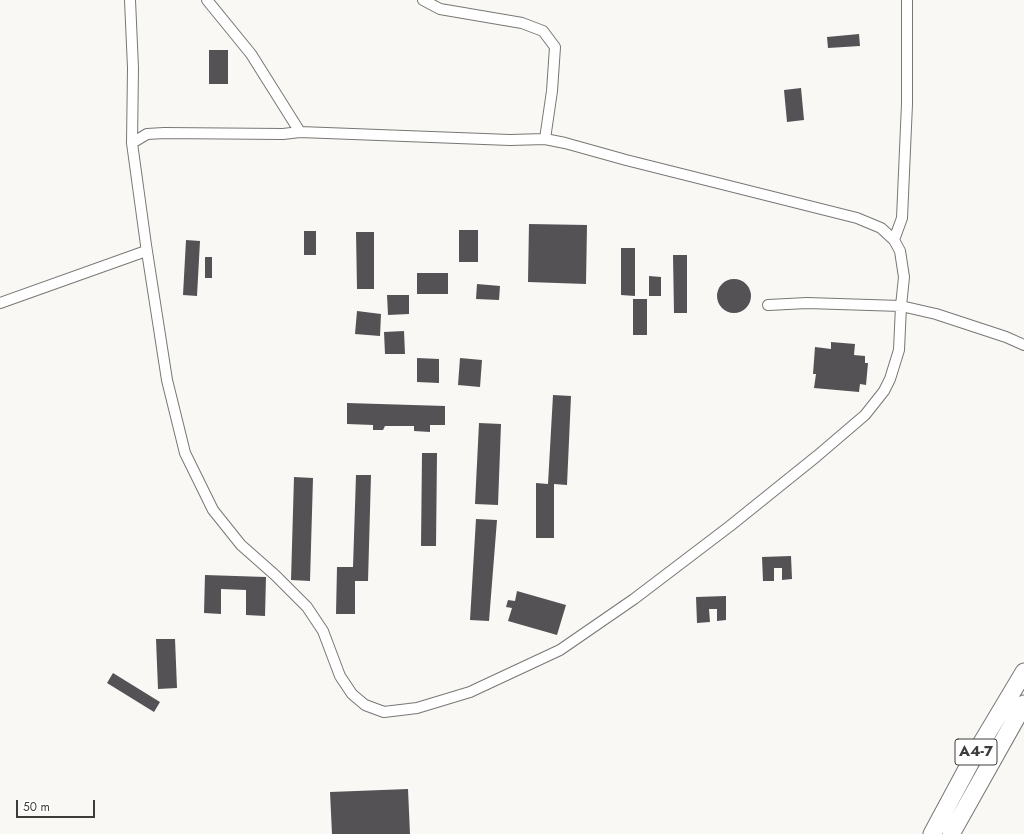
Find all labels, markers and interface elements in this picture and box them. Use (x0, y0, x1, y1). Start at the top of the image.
road number: A4-7 (955, 739, 997, 765)
scale bar (18, 792, 97, 818)
text: 50 m (23, 798, 50, 816)

